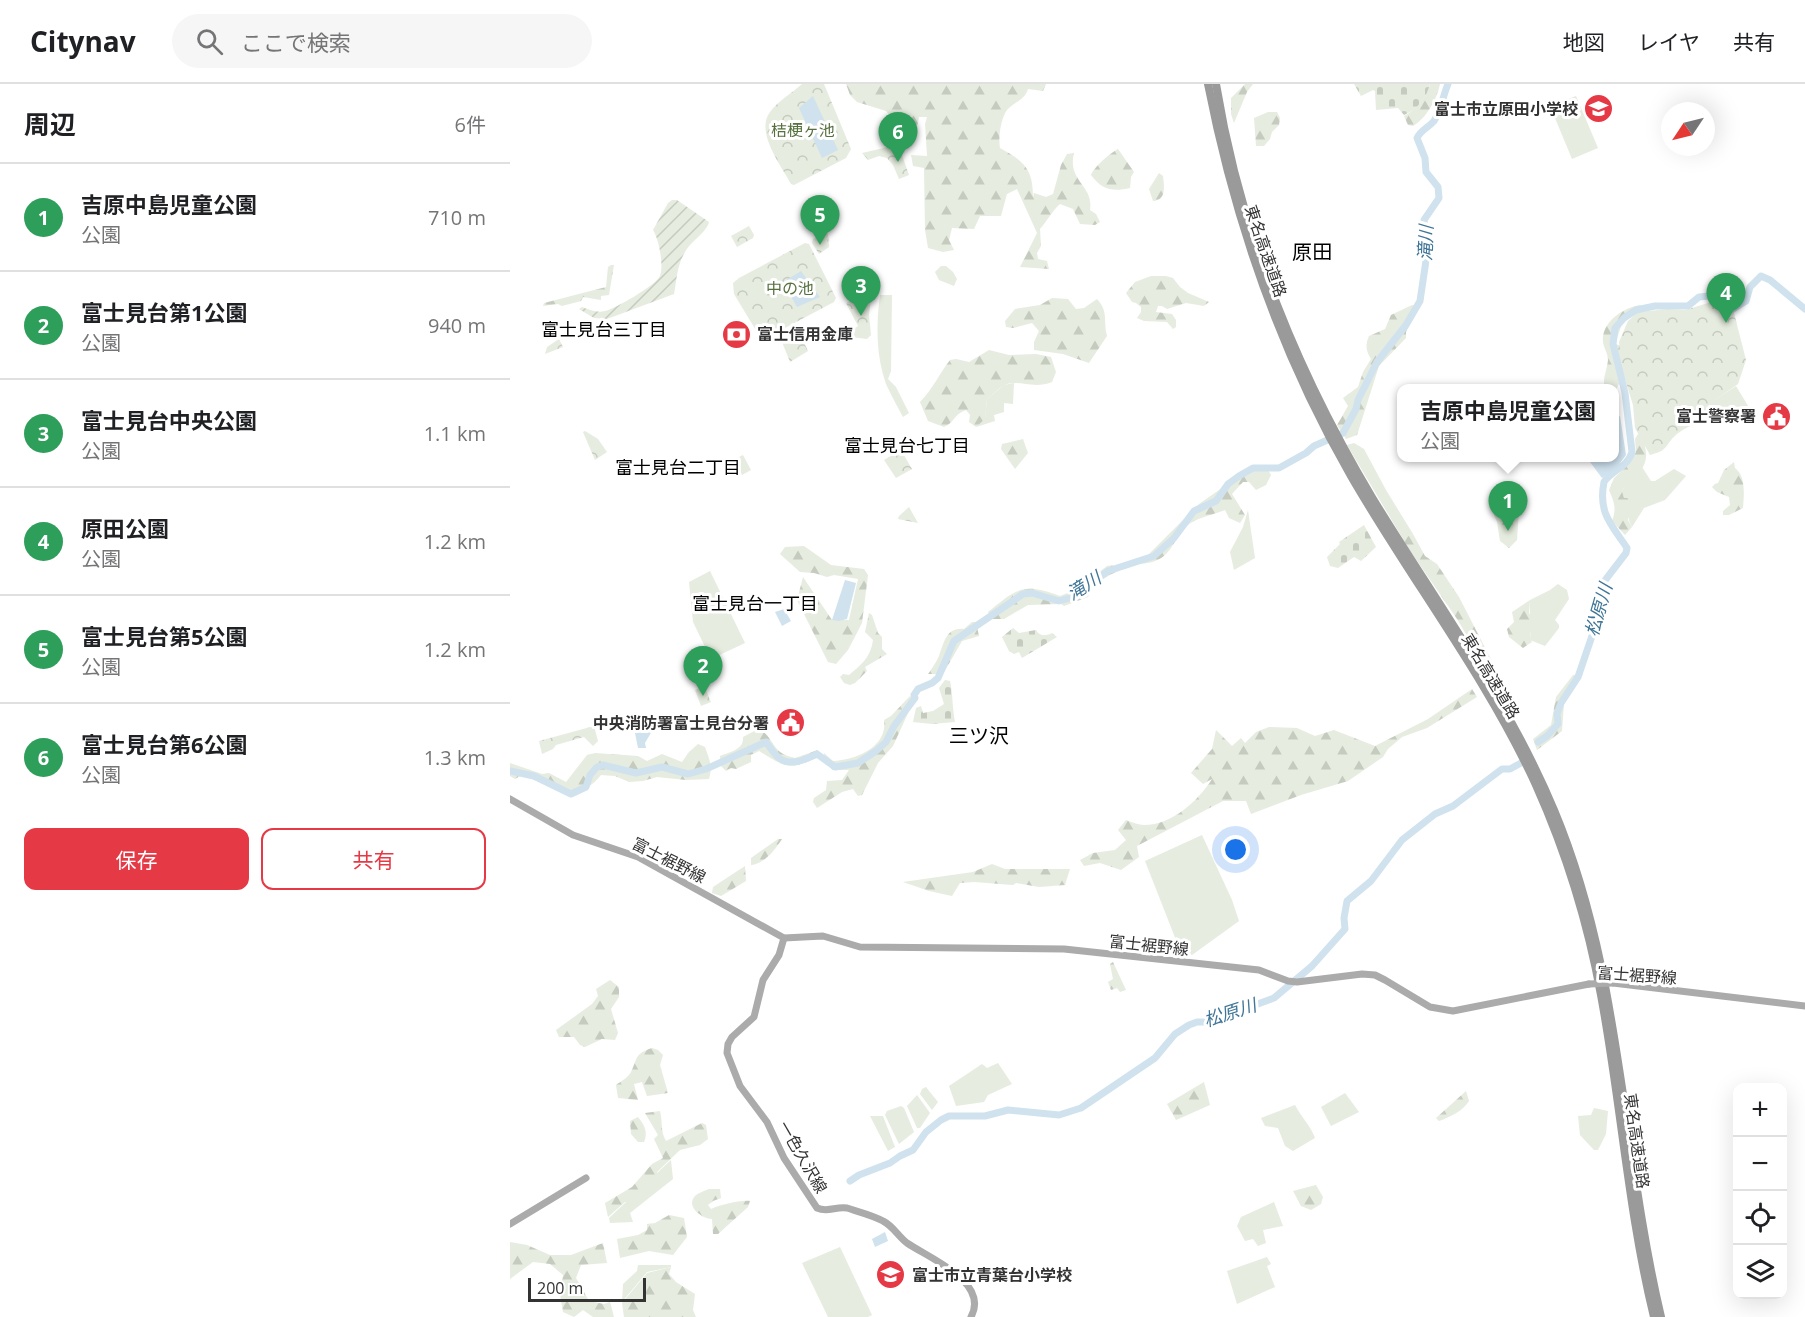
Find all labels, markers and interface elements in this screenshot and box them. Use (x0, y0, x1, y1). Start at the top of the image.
search box (172, 14, 592, 68)
text: Citynav (30, 22, 136, 60)
icon: search (193, 25, 226, 58)
text: ここで検索 (241, 27, 351, 57)
text: 地図 (1563, 28, 1605, 56)
text: レイヤ (1638, 28, 1700, 56)
text: 共有 (1733, 28, 1775, 56)
school or university icon: 富士市立原田小学校 (1583, 93, 1615, 125)
place label: 富士市立原田小学校 (1434, 98, 1578, 120)
north arrow (1661, 102, 1715, 156)
text: 周辺 (24, 106, 76, 142)
text: 6件 (455, 111, 486, 138)
pin: 6 (878, 112, 918, 162)
park label: 桔梗ヶ池 (771, 119, 835, 141)
text: 吉原中島児童公園 (81, 189, 257, 219)
pin: 5 (800, 196, 840, 245)
street label: 東名高速道路 (1240, 202, 1292, 300)
text: 1 (38, 204, 49, 231)
text: 710 m (428, 204, 486, 231)
text: 公園 (81, 221, 121, 248)
water label: 滝川 (1412, 223, 1438, 261)
district label: 原田 (1292, 238, 1332, 265)
pin: 3 (842, 266, 880, 316)
pin: 4 (1706, 274, 1746, 323)
park label: 中の池 (766, 277, 814, 299)
text: 富士見台第1公園 (81, 297, 248, 327)
text: 2 (38, 312, 49, 339)
text: 940 m (428, 312, 486, 339)
district label: 富士見台三丁目 (541, 317, 667, 341)
bank icon: 富士信用金庫 (720, 318, 752, 350)
place label: 富士信用金庫 (757, 323, 853, 345)
text: 公園 (81, 329, 121, 356)
popup (1397, 384, 1619, 462)
text: 吉原中島児童公園 (1420, 395, 1596, 425)
public building icon: 富士警察署 (1761, 400, 1793, 432)
text: 富士見台中央公園 (81, 405, 257, 435)
place label: 富士警察署 (1676, 405, 1756, 427)
text: 3 (38, 420, 49, 447)
text: 1.1 km (424, 420, 486, 447)
text: 公園 (1420, 427, 1460, 454)
district label: 富士見台七丁目 (844, 433, 970, 457)
text: 公園 (81, 437, 121, 464)
district label: 富士見台二丁目 (615, 455, 741, 479)
pin: 1 (1488, 482, 1528, 531)
text: 原田公園 (81, 513, 169, 543)
text: 4 (38, 528, 49, 555)
text: 1.2 km (424, 528, 486, 555)
text: 公園 (81, 545, 121, 572)
water label: 滝川 (1062, 564, 1107, 605)
water label: 松原川 (1579, 579, 1618, 639)
district label: 富士見台一丁目 (692, 591, 818, 615)
text: 富士見台第5公園 (81, 621, 248, 651)
street label: 東名高速道路 (1457, 629, 1525, 723)
text: 5 (38, 636, 49, 663)
text: 1.2 km (424, 636, 486, 663)
pin: 2 (684, 646, 722, 696)
text: 公園 (81, 653, 121, 680)
public building icon: 中央消防署富士見台分署 (774, 707, 806, 739)
place label: 中央消防署富士見台分署 (593, 712, 769, 734)
district label: 三ツ沢 (949, 722, 1009, 749)
text: 富士見台第6公園 (81, 729, 248, 759)
text: 6 (38, 744, 49, 771)
text: 1.3 km (424, 744, 486, 771)
text: 公園 (81, 761, 121, 788)
button: 保存 (24, 828, 249, 890)
button: 共有 (261, 828, 486, 890)
street label: 富士裾野線 (628, 832, 710, 888)
your location (1221, 835, 1250, 864)
street label: 富士裾野線 (1108, 930, 1190, 960)
street label: 富士裾野線 (1596, 961, 1678, 989)
water label: 松原川 (1200, 992, 1261, 1032)
map controls (1733, 1083, 1787, 1299)
button: + (1733, 1083, 1787, 1137)
street label: 東名高速道路 (1619, 1092, 1655, 1190)
street label: 一色久沢線 (773, 1117, 833, 1197)
button: − (1733, 1137, 1787, 1191)
button: locate (1733, 1191, 1787, 1245)
button: layers (1733, 1245, 1787, 1299)
school or university icon: 富士市立青葉台小学校 (875, 1259, 907, 1291)
place label: 富士市立青葉台小学校 (912, 1264, 1072, 1286)
scale bar (528, 1275, 646, 1302)
text: 200 m (537, 1277, 583, 1299)

